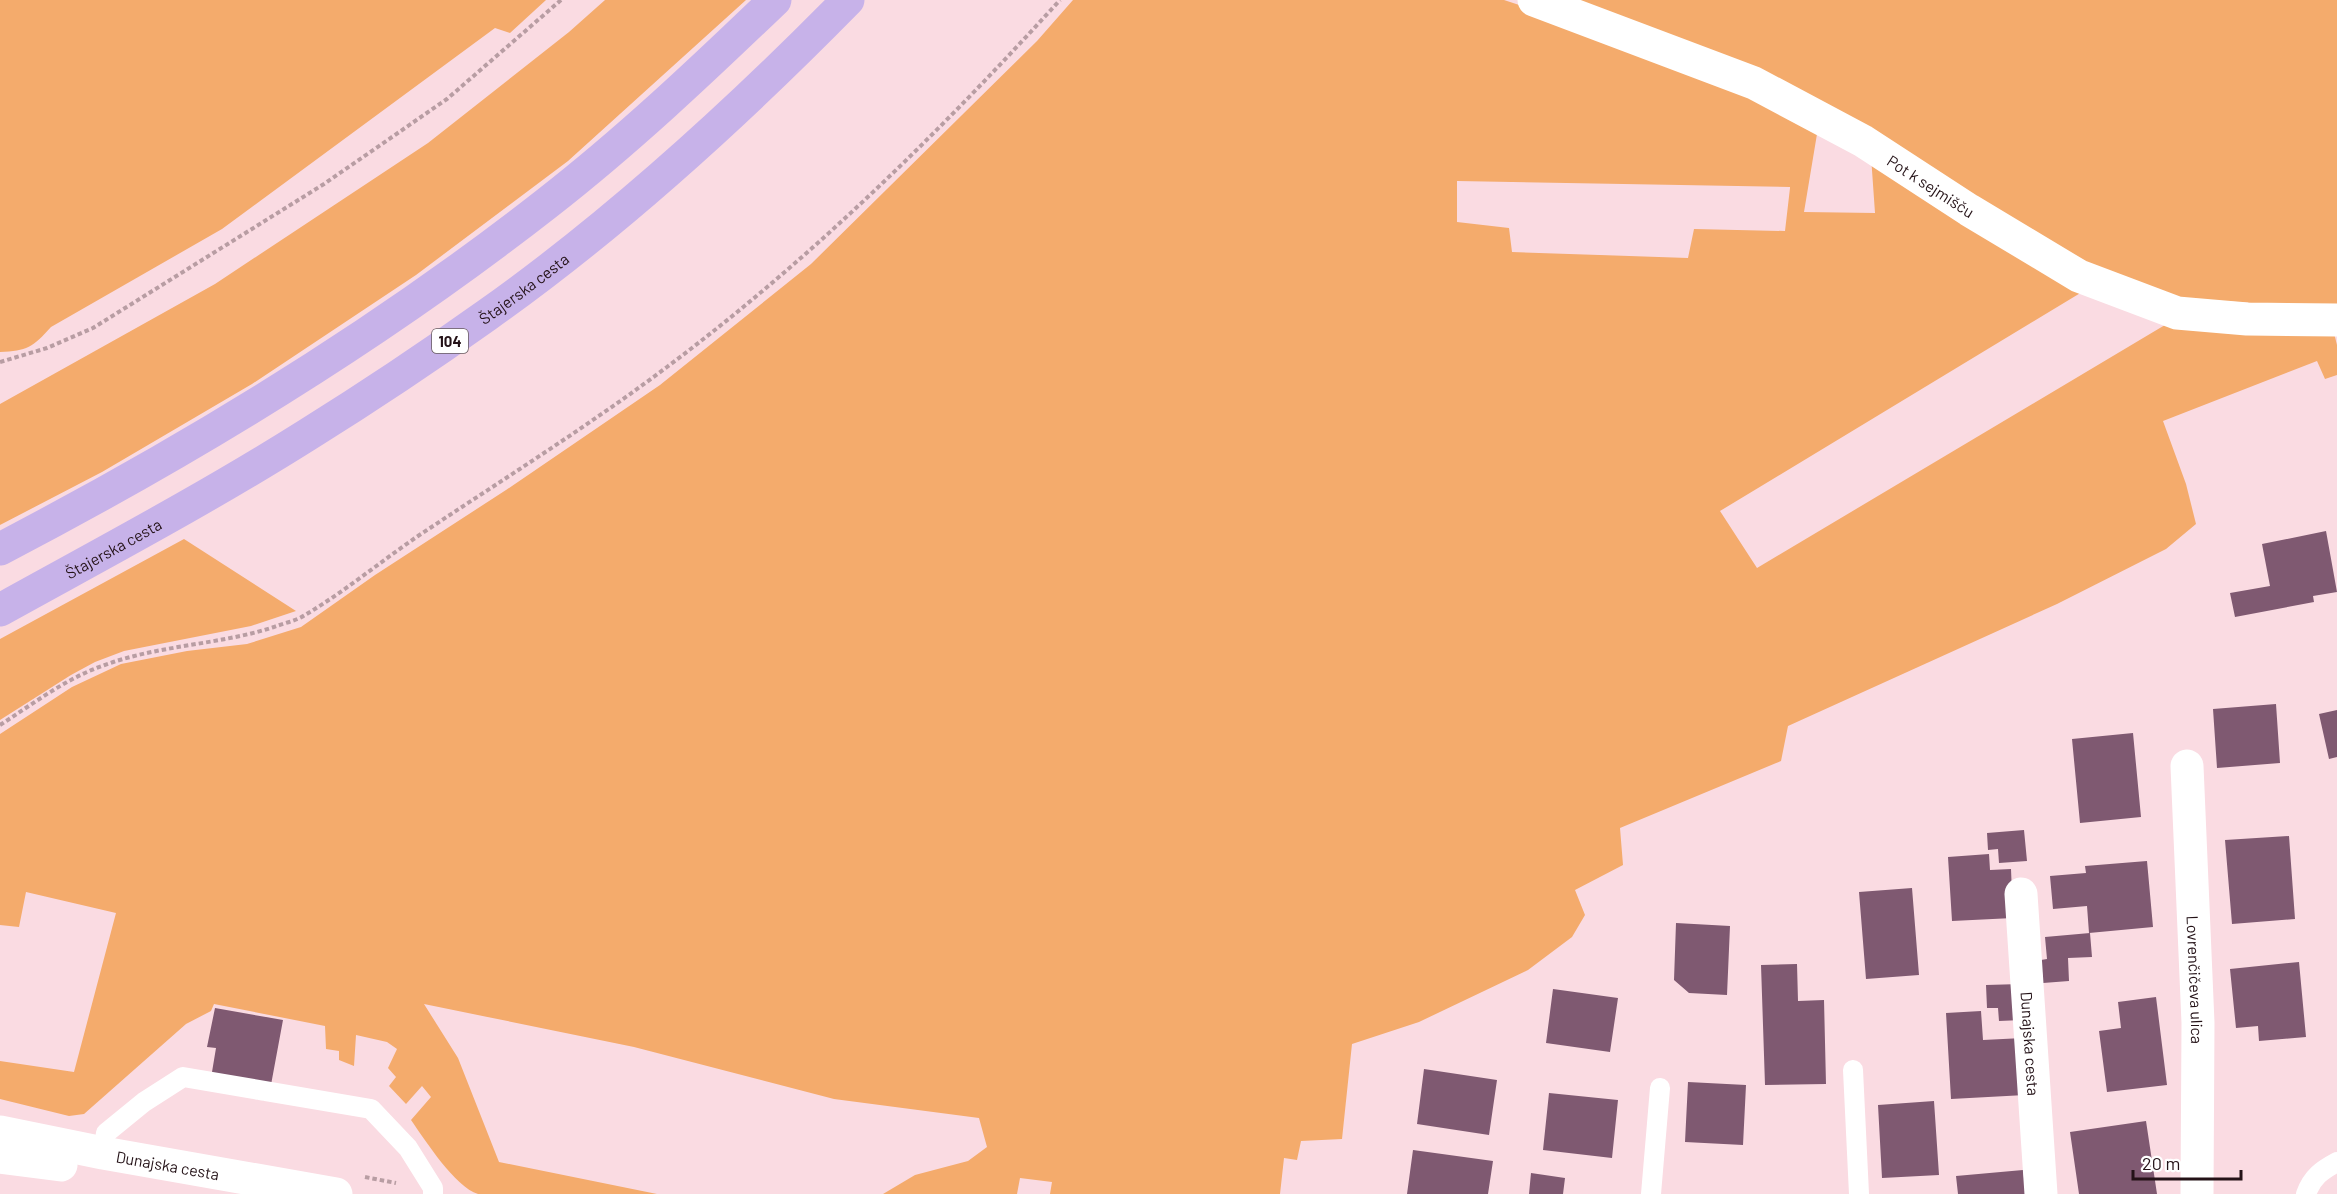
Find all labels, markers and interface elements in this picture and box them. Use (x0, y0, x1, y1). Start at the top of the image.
street label: Pot k sejmišču (1884, 150, 1978, 221)
street label: Štajerska cesta (475, 249, 572, 328)
road number: 104 (432, 329, 468, 353)
street label: Štajerska cesta (62, 514, 164, 582)
street label: Lovrenčičeva ulica (2184, 915, 2208, 1044)
street label: Dunajska cesta (2018, 991, 2044, 1096)
scale bar (2133, 1143, 2241, 1181)
street label: Dunajska cesta (115, 1146, 221, 1183)
text: 20 m (2142, 1152, 2180, 1174)

